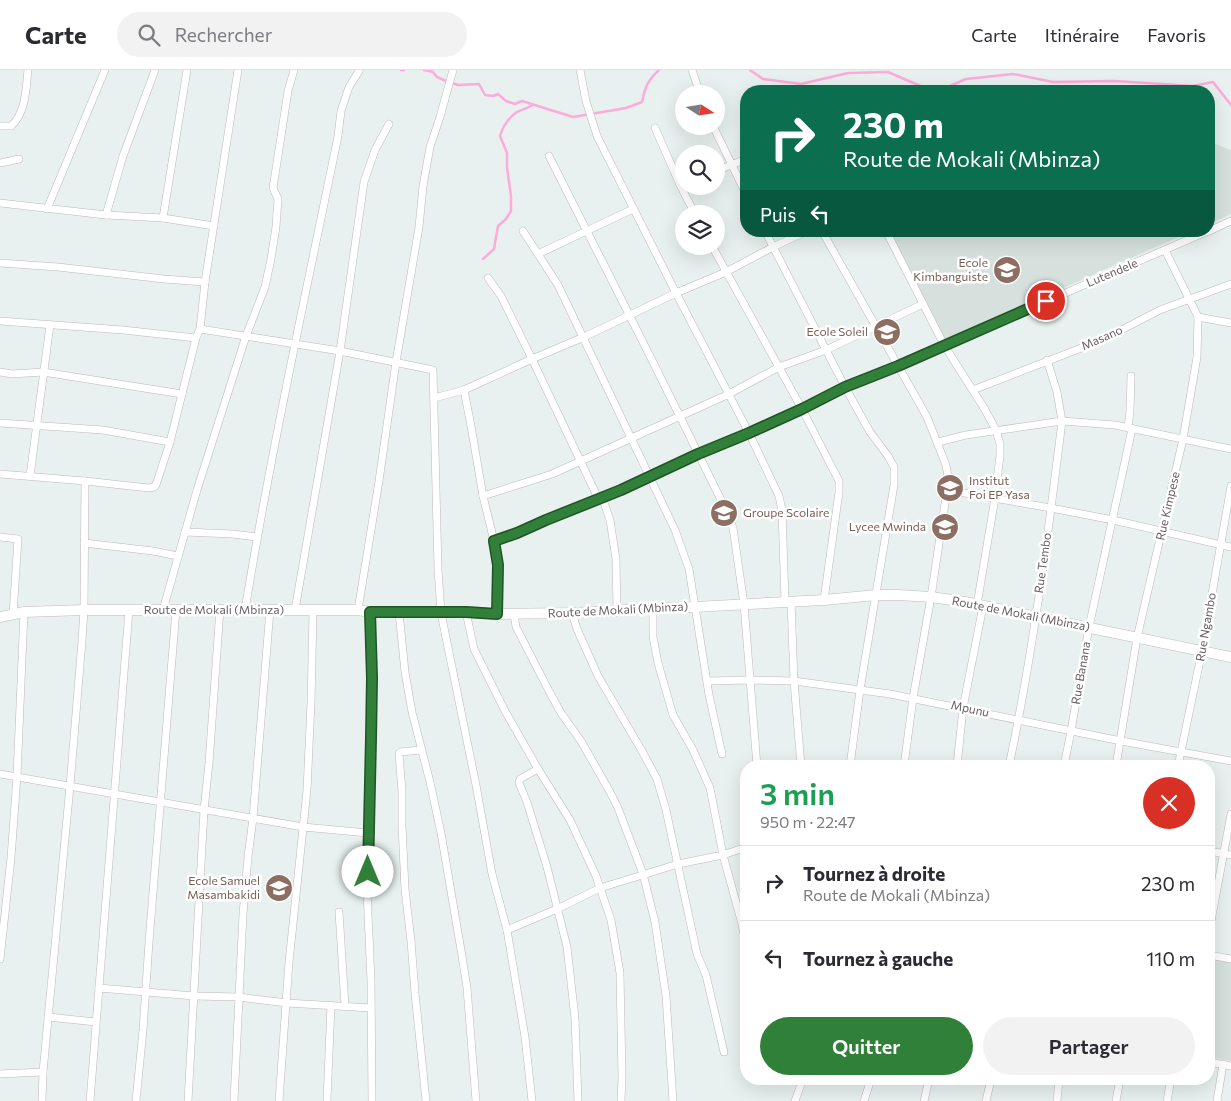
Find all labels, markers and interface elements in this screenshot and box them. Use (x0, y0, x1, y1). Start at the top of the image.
search box (117, 12, 467, 57)
text: Carte (25, 20, 87, 49)
icon: search (135, 21, 163, 49)
text: Rechercher (175, 23, 272, 46)
text: Carte (971, 24, 1017, 46)
text: Itinéraire (1045, 24, 1119, 46)
text: Favoris (1147, 24, 1206, 46)
north arrow (675, 85, 725, 135)
map controls (675, 85, 725, 255)
text: 230 m (843, 102, 944, 145)
icon: right (760, 105, 825, 170)
button: search (675, 145, 725, 195)
text: Route de Mokali (Mbinza) (843, 145, 1100, 172)
icon: left (806, 200, 834, 228)
text: Puis (760, 203, 796, 226)
button: layers (675, 205, 725, 255)
place label: Ecole Kimbanguiste (913, 255, 988, 283)
school or university icon: Ecole Kimbanguiste (992, 255, 1022, 285)
street label: Lutendele (1084, 255, 1139, 289)
pin (1025, 280, 1067, 322)
icon: arrive (1032, 287, 1060, 315)
school or university icon: Ecole Soleil (872, 317, 902, 347)
street label: Masano (1079, 322, 1124, 352)
place label: Ecole Soleil (806, 324, 868, 338)
street label: Rue Kimpese (1152, 470, 1182, 542)
school or university icon: Institut Foi EP Yasa (935, 473, 965, 503)
place label: Institut Foi EP Yasa (969, 473, 1030, 501)
school or university icon: Groupe Scolaire (709, 498, 739, 528)
place label: Groupe Scolaire (743, 505, 829, 519)
school or university icon: Lycee Mwinda (930, 512, 960, 542)
place label: Lycee Mwinda (849, 519, 926, 533)
street label: Rue Tembo (1031, 532, 1053, 594)
street label: Rue Ngambo (1192, 591, 1218, 662)
street label: Route de Mokali (Mbinza) (951, 593, 1091, 633)
street label: Route de Mokali (Mbinza) (547, 598, 688, 620)
street label: Route de Mokali (Mbinza) (144, 602, 284, 616)
street label: Rue Banana (1068, 640, 1092, 705)
street label: Mpunu (950, 697, 991, 719)
text: 3 min (760, 774, 835, 811)
button: close (1143, 777, 1195, 829)
text: 950 m · 22:47 (760, 812, 856, 831)
position arrow (341, 845, 393, 897)
text: Tournez à droite (803, 862, 945, 885)
icon: right (760, 869, 788, 897)
text: 230 m (1141, 872, 1195, 895)
place label: Ecole Samuel Masambakidi (187, 873, 260, 901)
school or university icon: Ecole Samuel Masambakidi (264, 873, 294, 903)
text: Route de Mokali (Mbinza) (803, 885, 990, 904)
icon: left (760, 944, 788, 972)
text: Tournez à gauche (803, 947, 953, 970)
text: 110 m (1146, 947, 1195, 970)
button: Quitter (760, 1017, 973, 1075)
button: Partager (983, 1017, 1195, 1075)

